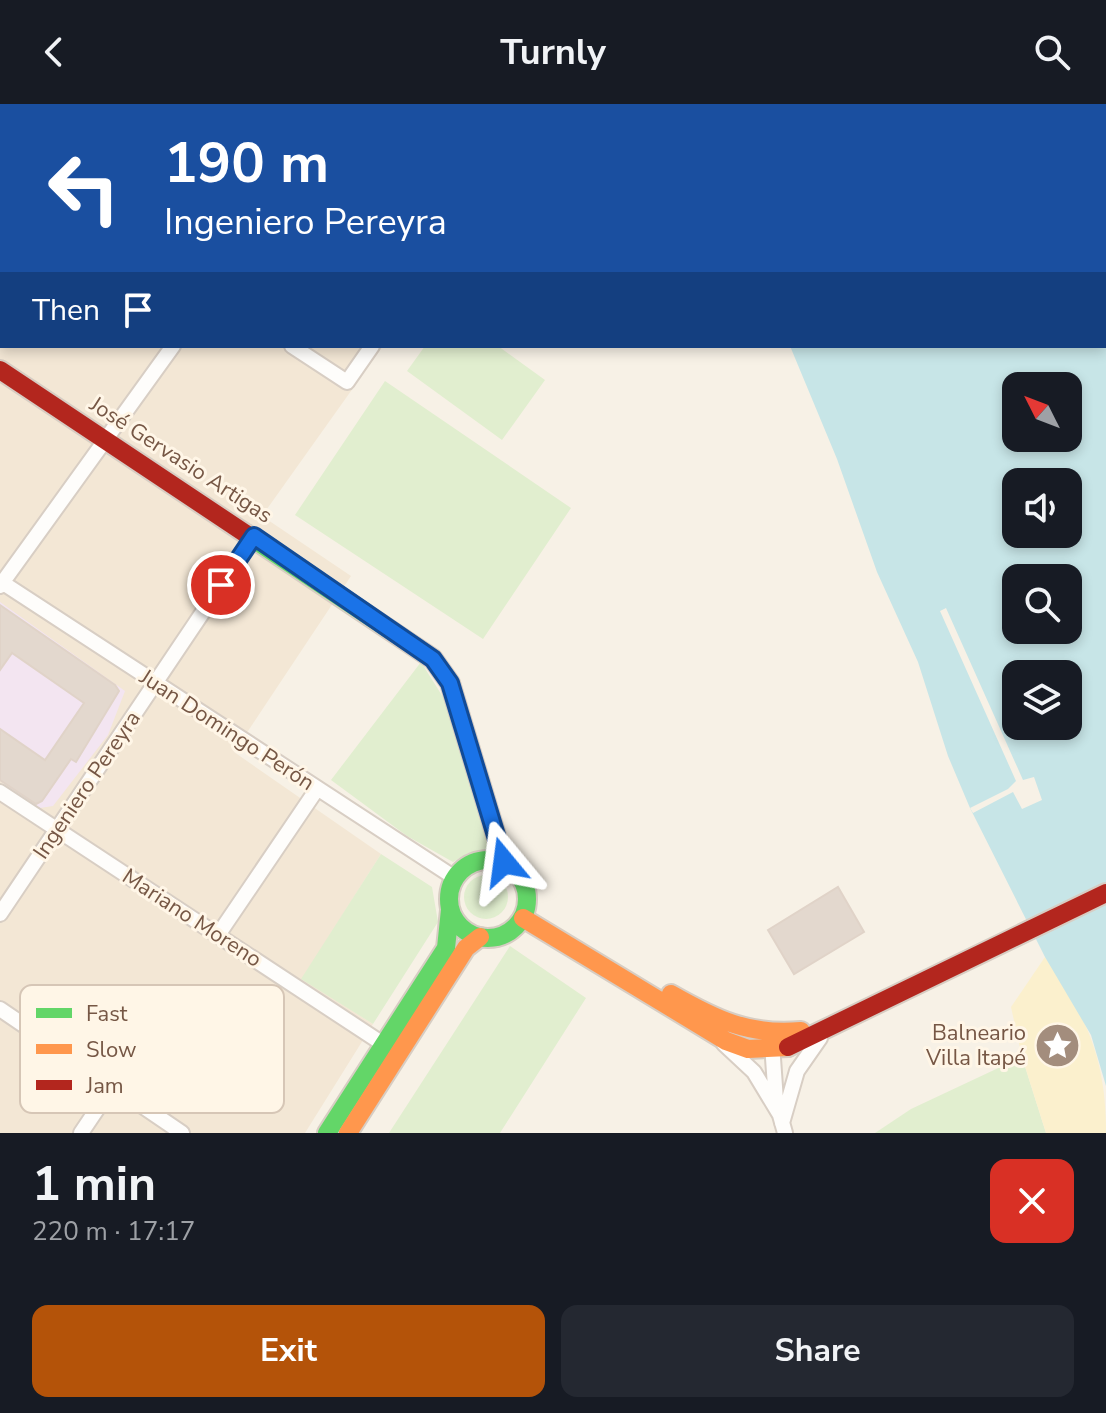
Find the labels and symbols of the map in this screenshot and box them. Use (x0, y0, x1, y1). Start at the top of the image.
north arrow (1002, 372, 1082, 452)
street label: José Gervasio Artigas (83, 389, 278, 530)
pin (187, 551, 255, 619)
street label: Juan Domingo Perón (133, 662, 320, 798)
street label: Ingeniero Pereyra (26, 705, 148, 865)
position arrow (462, 820, 546, 904)
street label: Mariano Moreno (116, 862, 268, 974)
legend (20, 985, 284, 1113)
text: Fast (86, 999, 128, 1029)
place label: Balneario Villa Itapé (925, 1018, 1026, 1073)
place icon: Balneario Villa Itapé (1033, 1022, 1081, 1070)
text: Slow (86, 1035, 137, 1065)
text: Jam (85, 1071, 124, 1101)

